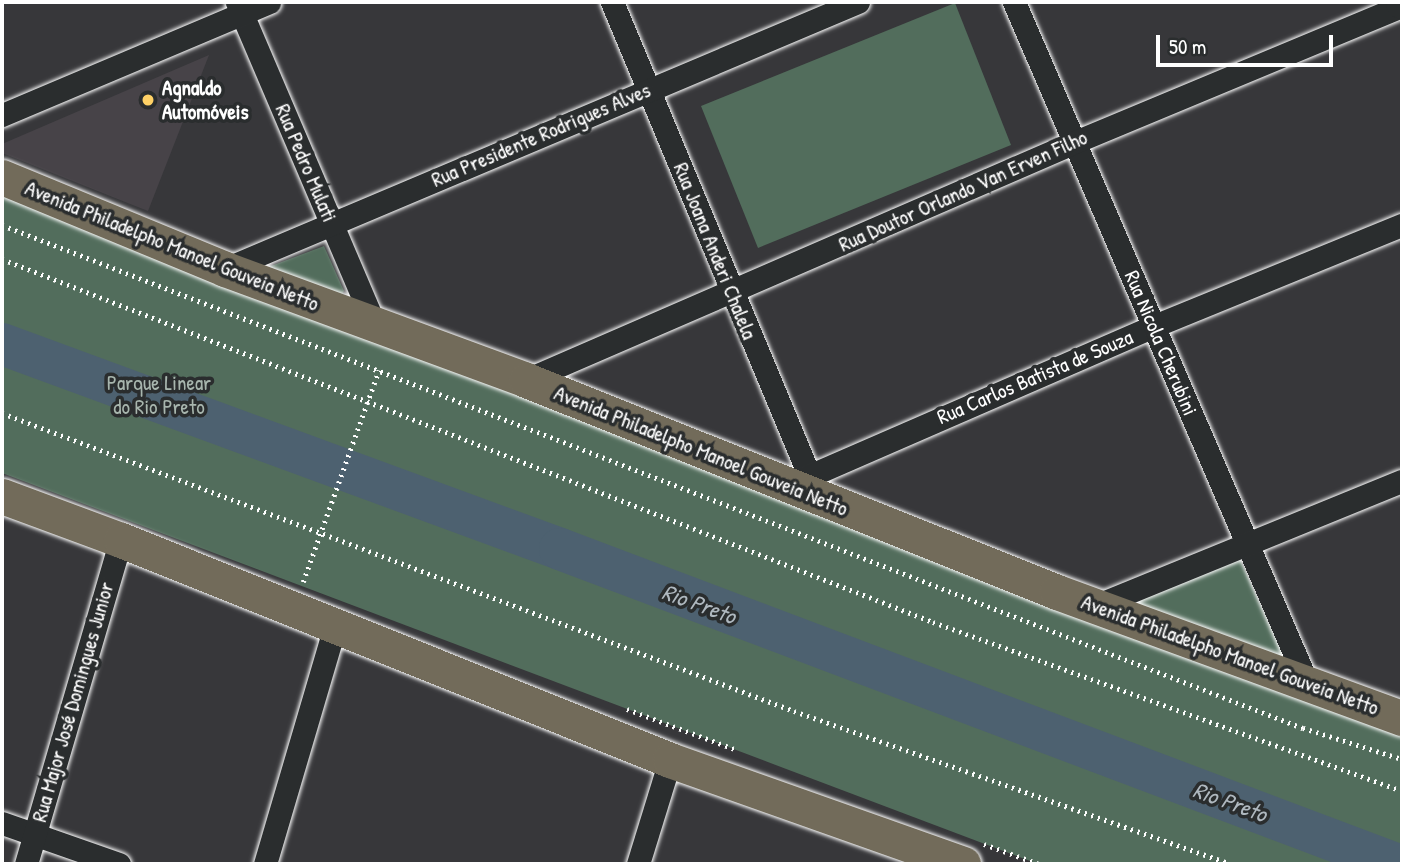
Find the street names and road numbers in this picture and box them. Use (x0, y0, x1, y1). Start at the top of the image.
street label: Rua Presidente Rodrigues Alves (428, 77, 654, 193)
street label: Rua Pedro Mulati (270, 100, 342, 226)
street label: Rua Doutor Orlando Van Erven Filho (835, 125, 1091, 257)
street label: Rua Joana Anderi Chalela (668, 159, 762, 343)
street label: Avenida Philadelpho Manoel Gouveia Netto (21, 175, 323, 317)
street label: Rua Nicola Cherubini (1119, 267, 1203, 419)
street label: Rua Carlos Batista de Souza (933, 324, 1137, 430)
street label: Avenida Philadelpho Manoel Gouveia Netto (550, 380, 852, 522)
street label: Rua Major José Domingues Junior (27, 579, 119, 825)
street label: Avenida Philadelpho Manoel Gouveia Netto (1078, 589, 1382, 721)

